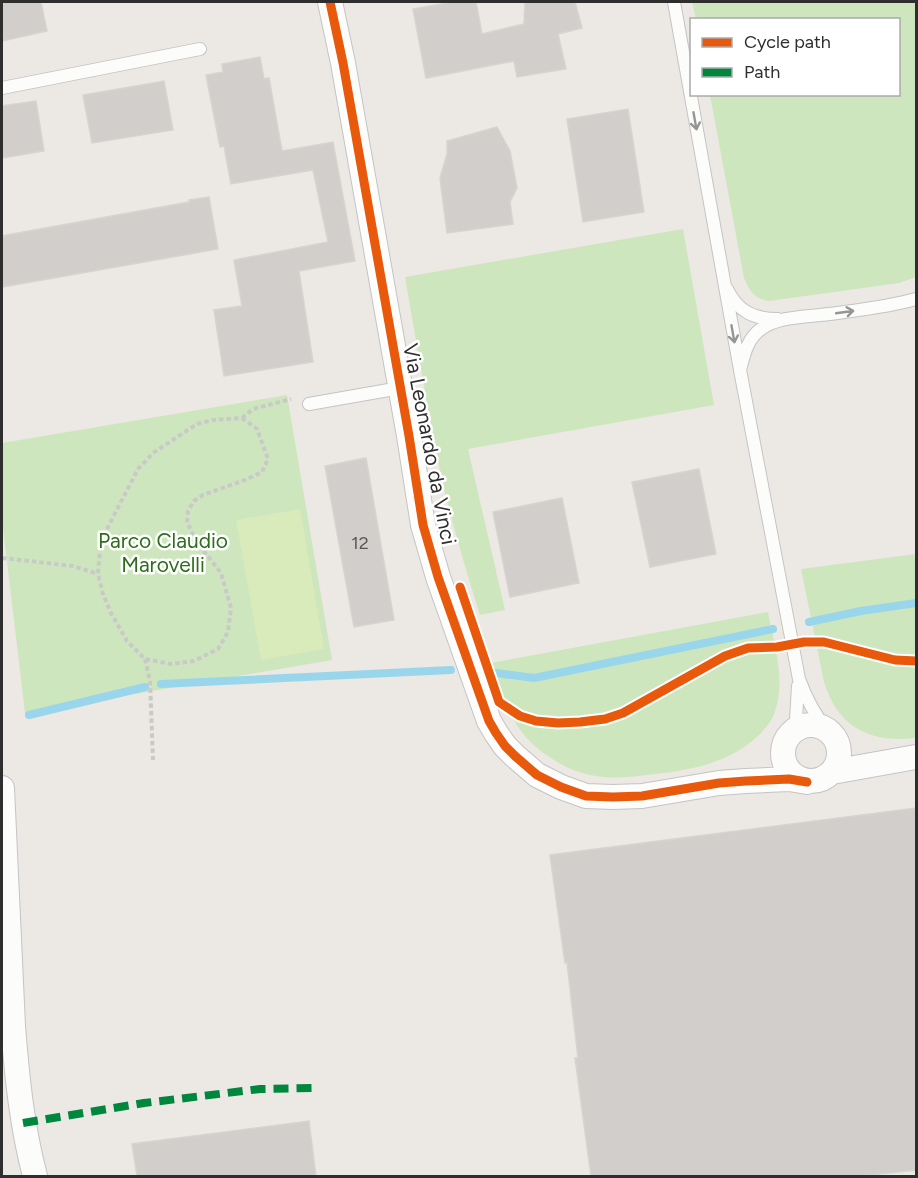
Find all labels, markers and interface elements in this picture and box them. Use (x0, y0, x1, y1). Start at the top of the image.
legend (690, 18, 900, 96)
text: Cycle path (744, 31, 831, 53)
text: Path (744, 61, 780, 83)
one-way arrow (690, 111, 701, 130)
one-way arrow (835, 306, 854, 317)
one-way arrow (728, 323, 739, 343)
street label: Via Leonardo da Vinci (398, 341, 462, 547)
park label: Parco Claudio Marovelli (98, 528, 228, 577)
house number: 12 (351, 532, 369, 554)

